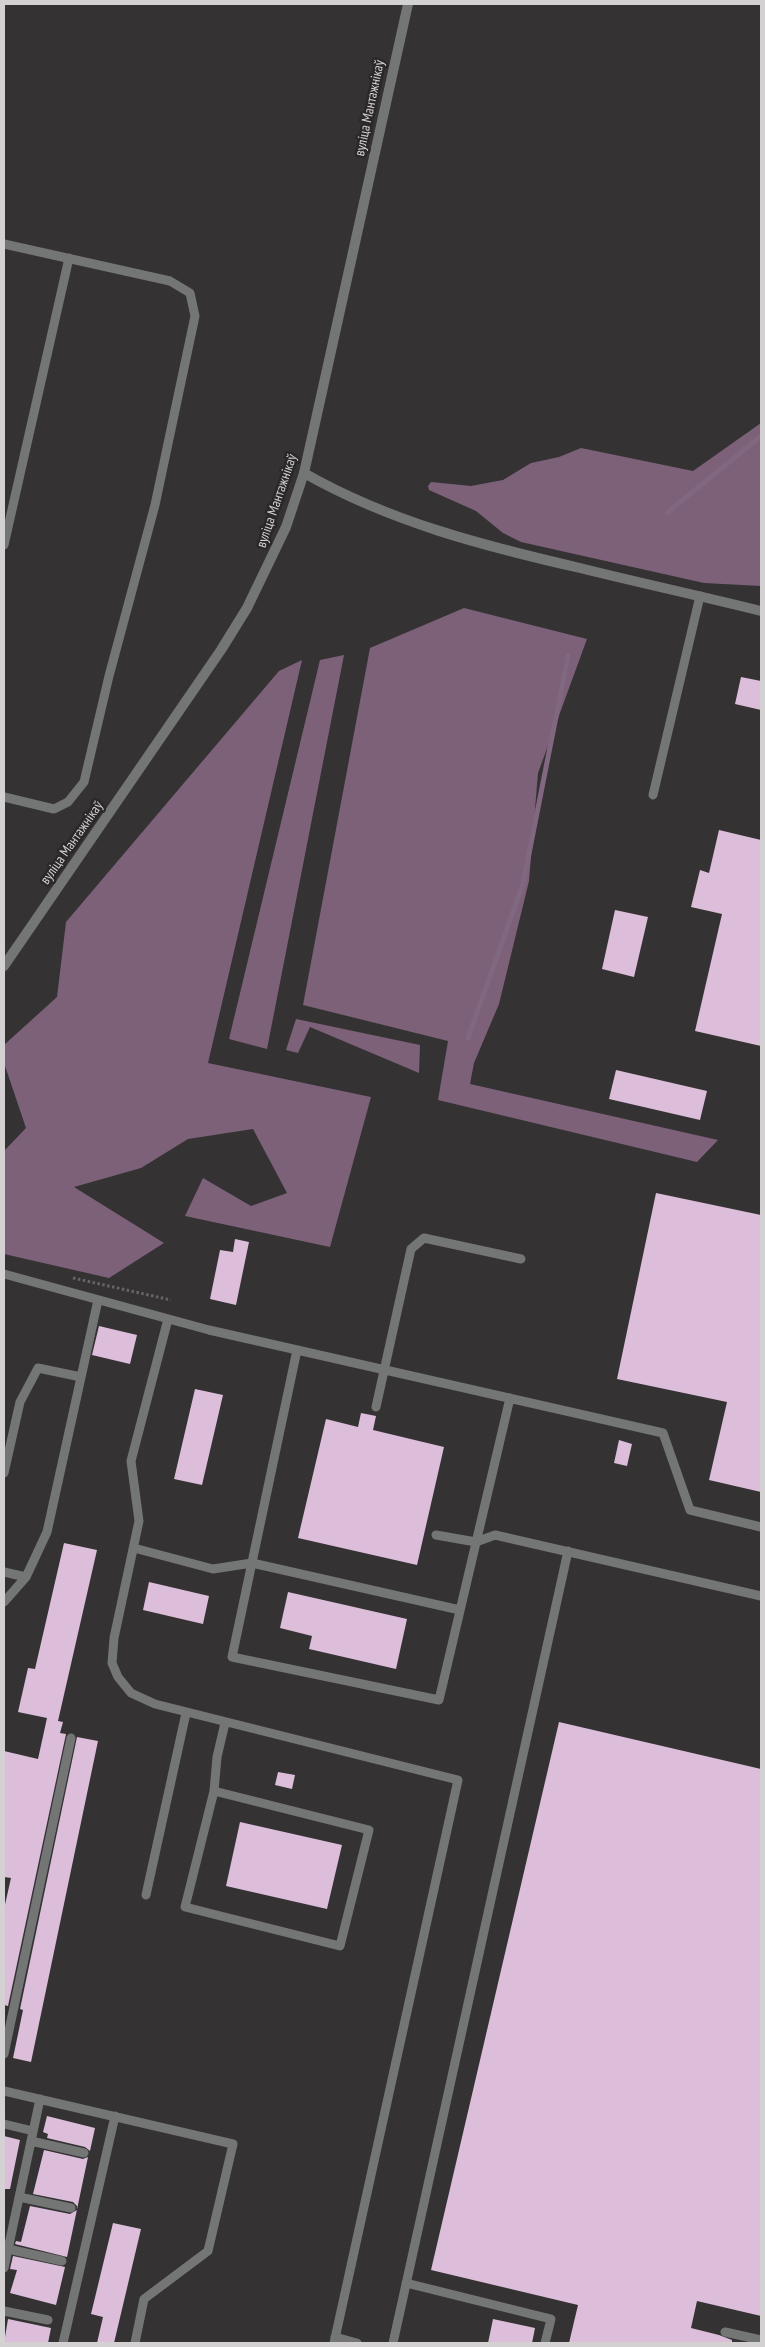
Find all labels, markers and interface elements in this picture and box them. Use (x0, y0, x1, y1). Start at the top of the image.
street label: вуліца Мантажнікаў (352, 58, 388, 158)
street label: вуліца Мантажнікаў (253, 452, 301, 550)
street label: вуліца Мантажнікаў (37, 798, 107, 888)

